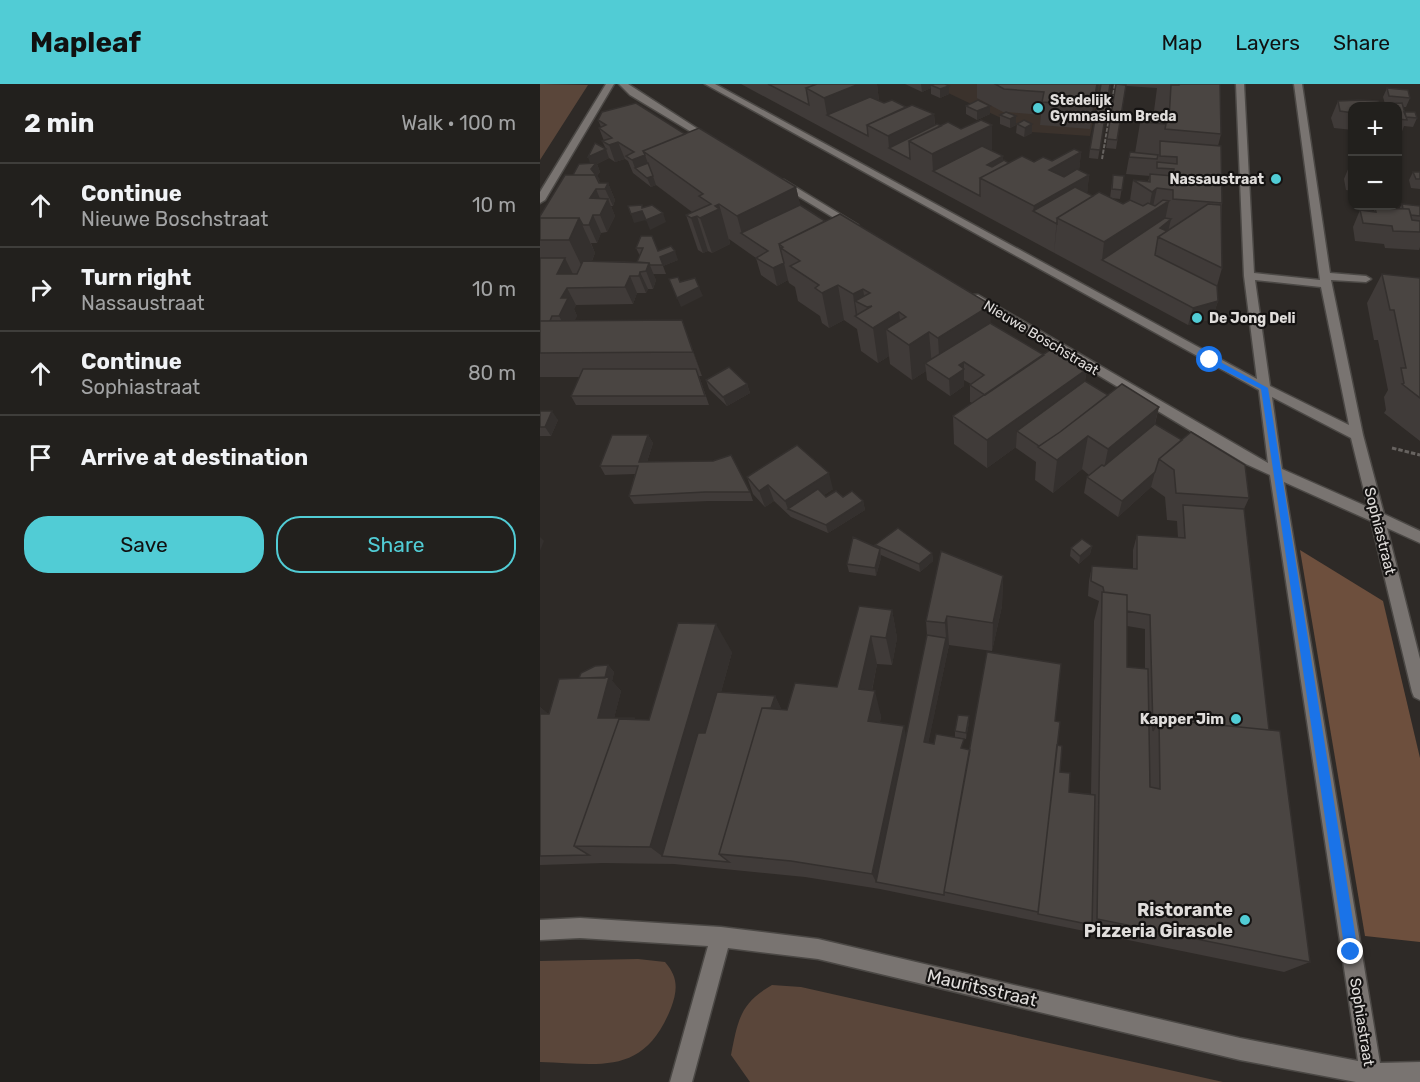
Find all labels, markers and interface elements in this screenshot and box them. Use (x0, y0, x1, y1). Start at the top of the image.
text: Mapleaf (30, 26, 141, 59)
text: Map (1161, 30, 1202, 55)
text: Layers (1235, 30, 1300, 55)
text: Share (1333, 30, 1390, 55)
place label: Stedelijk Gymnasium Breda (1050, 92, 1177, 125)
marker: Stedelijk Gymnasium Breda (1031, 101, 1045, 115)
map controls (1348, 102, 1402, 210)
button: + (1348, 102, 1402, 156)
text: 2 min (24, 108, 94, 139)
text: Walk · 100 m (401, 111, 516, 135)
button: − (1348, 156, 1402, 210)
place label: Nassaustraat (1169, 171, 1264, 188)
marker: Nassaustraat (1269, 172, 1283, 186)
text: Continue (81, 180, 182, 207)
icon: ahead (24, 189, 57, 222)
text: 10 m (472, 193, 516, 217)
text: Nieuwe Boschstraat (81, 207, 268, 231)
text: Turn right (81, 264, 191, 291)
icon: right (24, 273, 57, 306)
text: 10 m (472, 277, 516, 301)
text: Nassaustraat (81, 291, 205, 315)
street label: Nieuwe Boschstraat (980, 297, 1102, 379)
place label: De Jong Deli (1209, 310, 1295, 327)
marker: De Jong Deli (1190, 311, 1204, 325)
route start (1196, 346, 1222, 372)
text: Continue (81, 348, 182, 375)
icon: ahead (24, 357, 57, 390)
text: 80 m (468, 361, 516, 385)
text: Sophiastraat (81, 375, 200, 399)
icon: arrive (24, 441, 57, 474)
text: Arrive at destination (81, 444, 308, 471)
street label: Sophiastraat (1360, 485, 1400, 577)
button: Save (24, 516, 264, 573)
button: Share (276, 516, 516, 573)
place label: Kapper Jim (1140, 710, 1224, 728)
marker: Kapper Jim (1229, 712, 1243, 726)
place label: Ristorante Pizzeria Girasole (1084, 899, 1233, 942)
marker: Ristorante Pizzeria Girasole (1238, 913, 1252, 927)
route end (1337, 938, 1363, 964)
street label: Mauritsstraat (925, 965, 1039, 1011)
street label: Sophiastraat (1346, 976, 1378, 1068)

